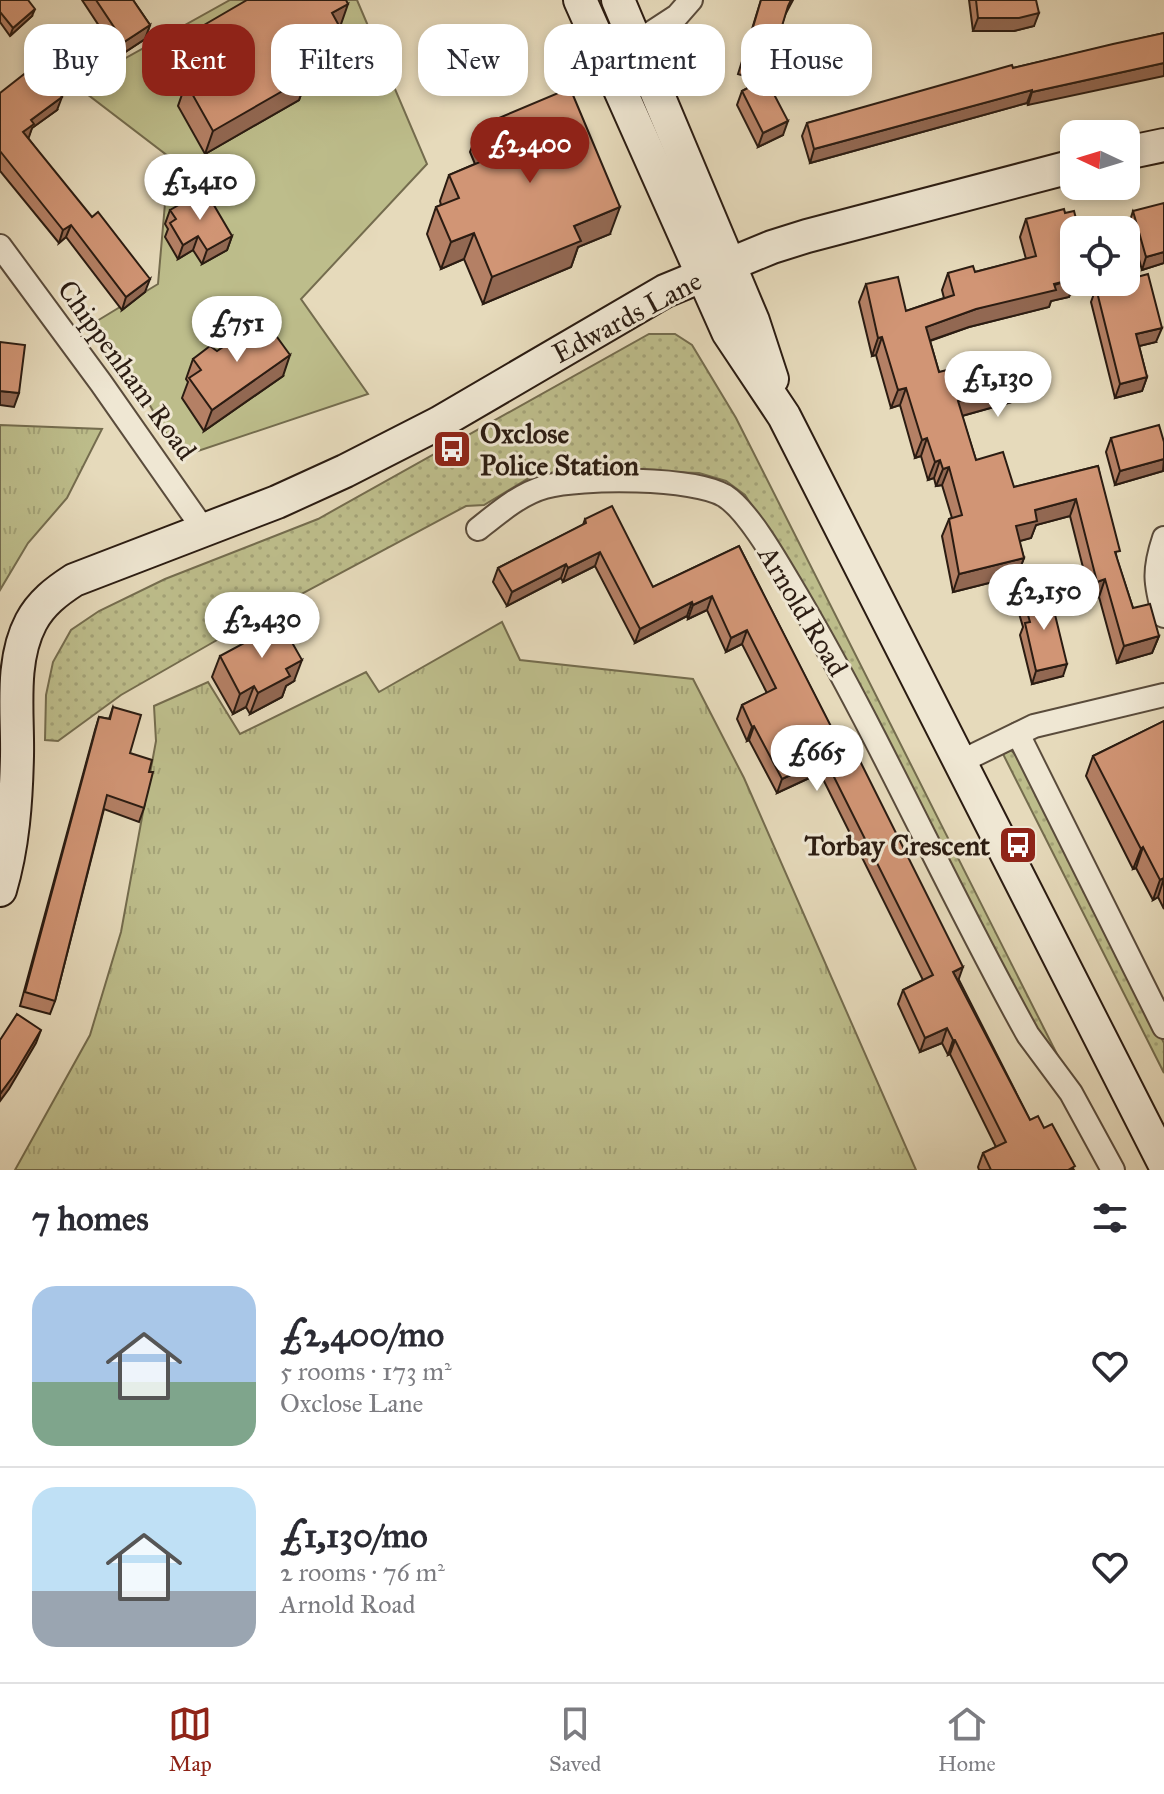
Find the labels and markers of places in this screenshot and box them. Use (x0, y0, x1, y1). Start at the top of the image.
pin: £2,400 (465, 117, 595, 185)
pin: £1,410 (135, 154, 265, 222)
pin: £751 (190, 296, 284, 364)
pin: £1,130 (933, 351, 1063, 419)
place label: Oxclose Police Station (480, 416, 639, 483)
bus stop icon: Oxclose Police Station (431, 428, 473, 470)
pin: £2,150 (979, 564, 1109, 632)
pin: £2,430 (197, 592, 327, 660)
pin: £665 (770, 725, 864, 793)
bus stop icon: Torbay Crescent (997, 824, 1039, 866)
place label: Torbay Crescent (805, 828, 990, 863)

